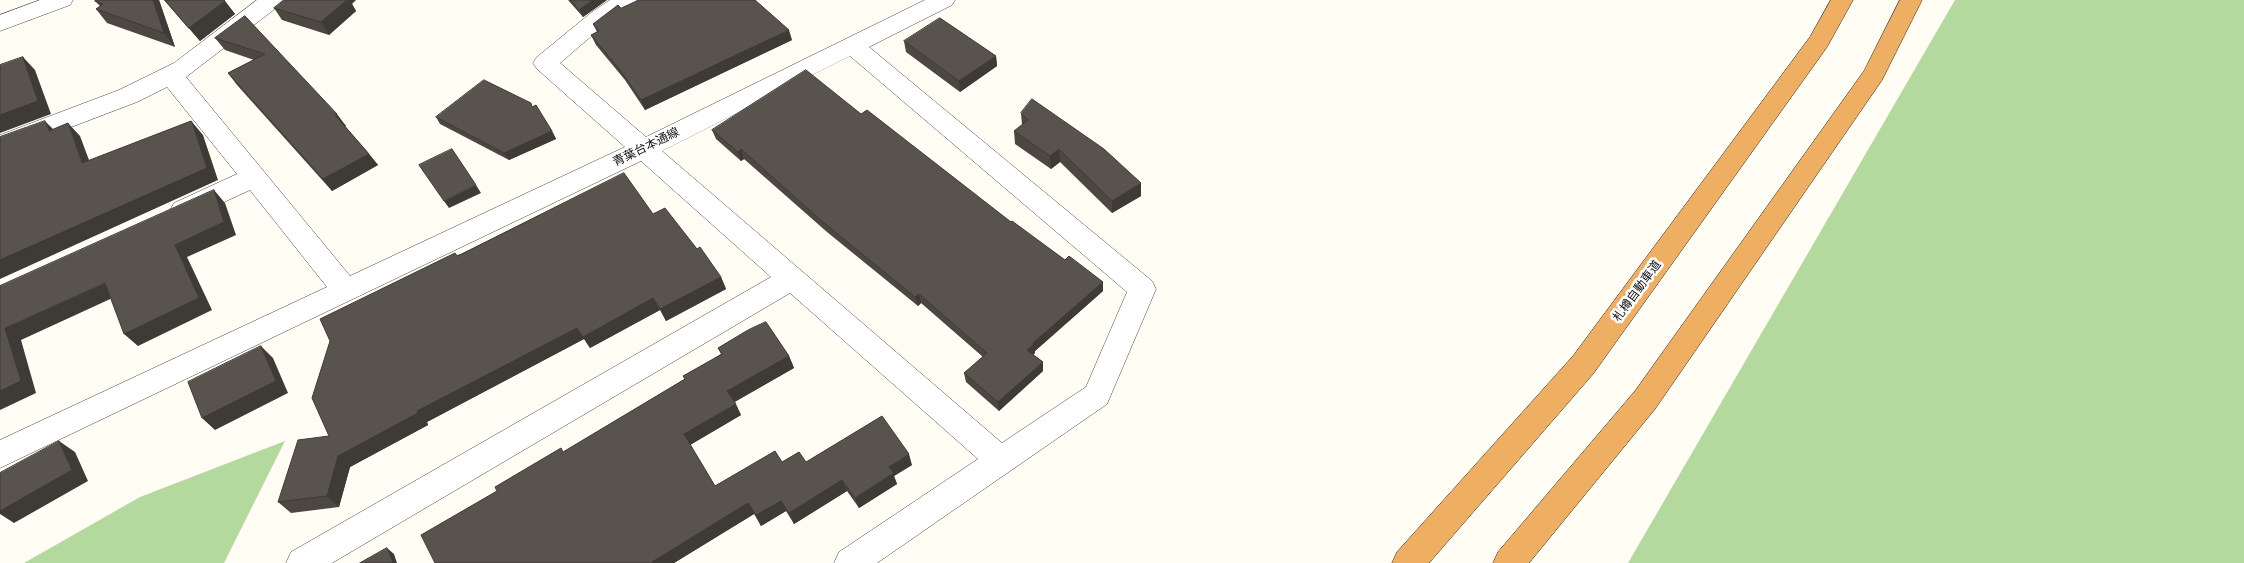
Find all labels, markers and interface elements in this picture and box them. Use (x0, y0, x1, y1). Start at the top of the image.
street label: 青葉台本通線 (610, 125, 682, 169)
street label: 札樽自動車道 (1610, 258, 1664, 324)

